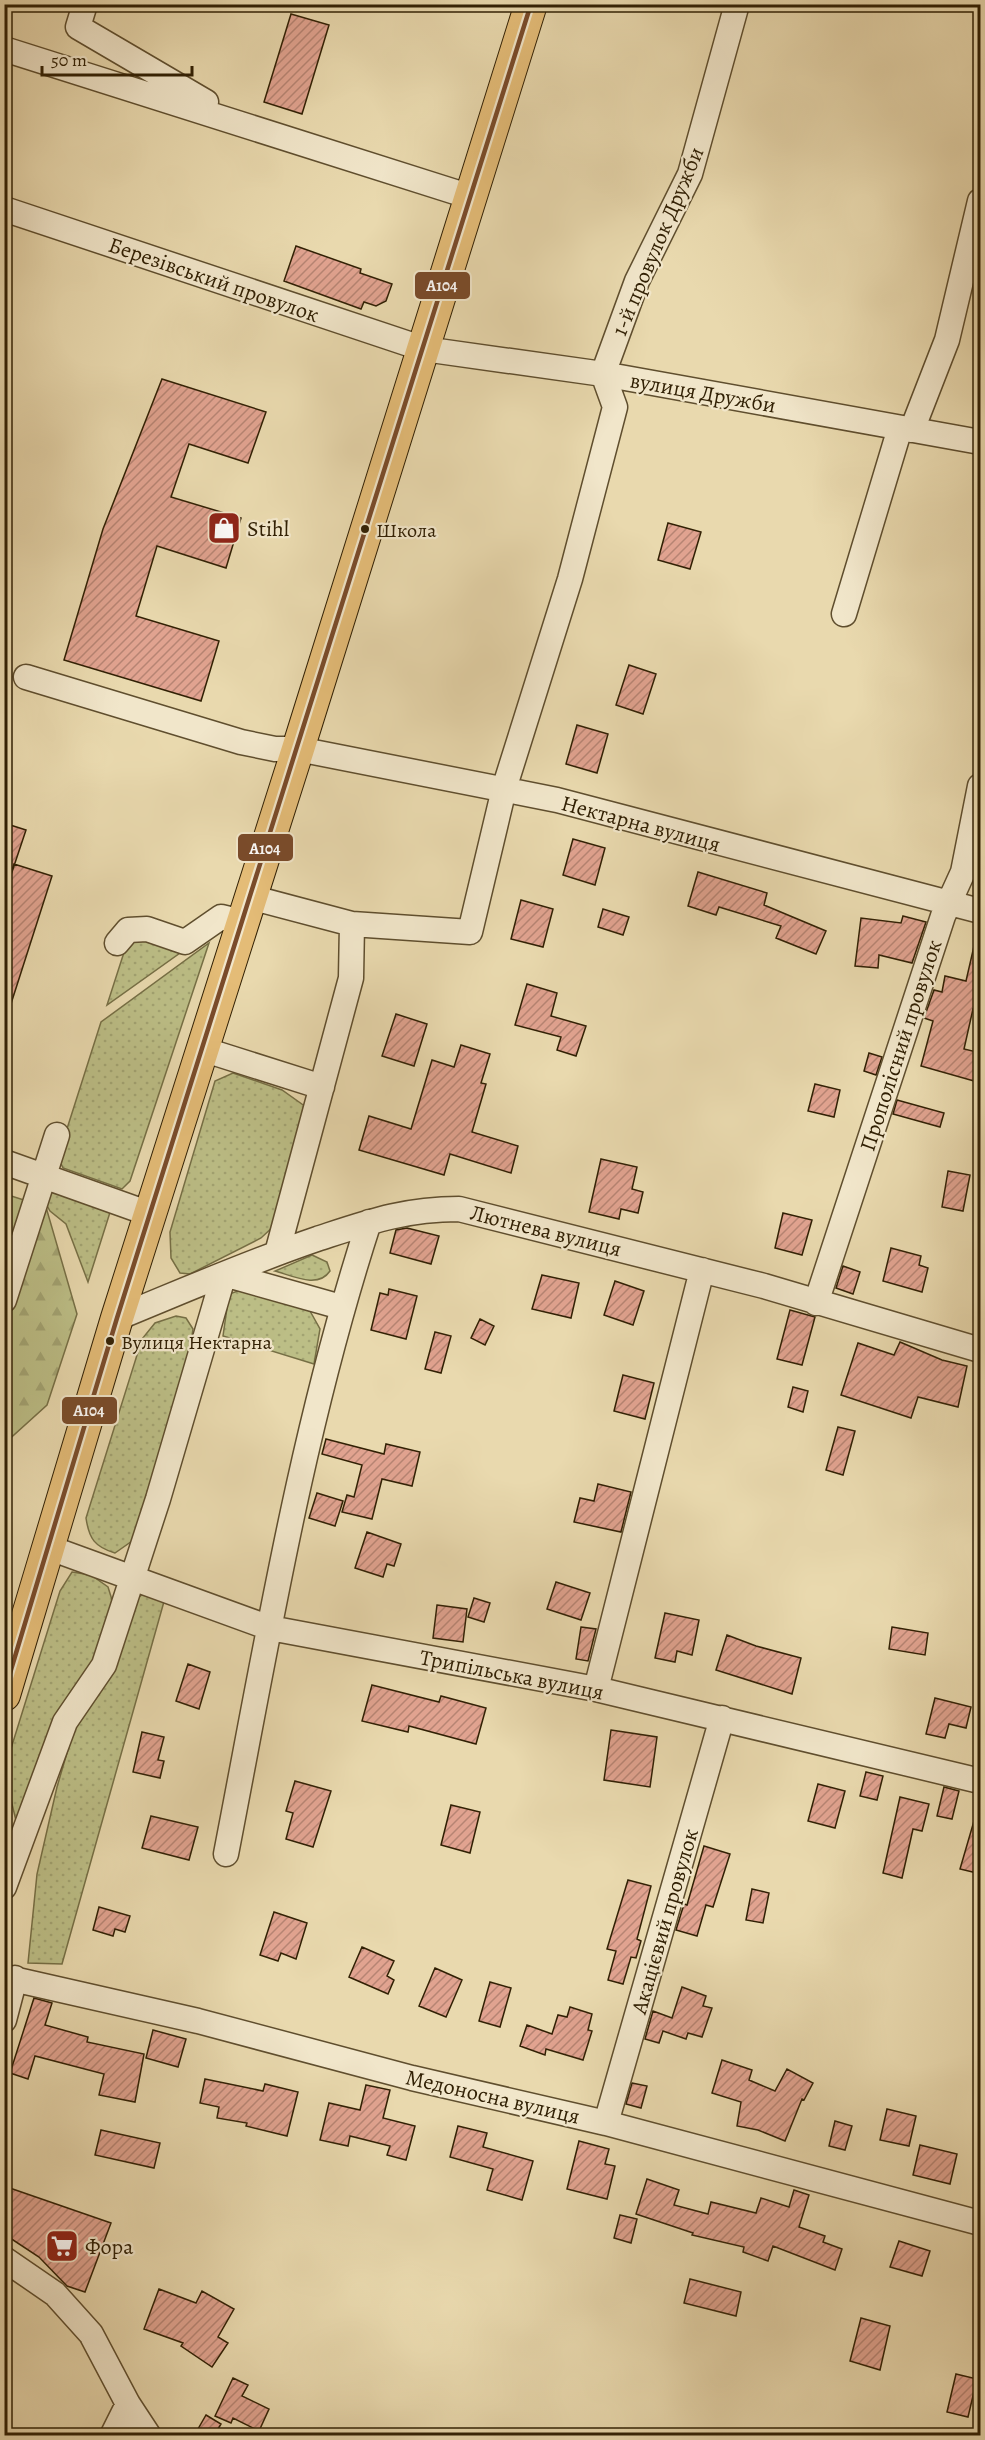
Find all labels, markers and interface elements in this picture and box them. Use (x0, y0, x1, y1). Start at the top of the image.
scale bar (42, 39, 192, 77)
text: 50 m (51, 48, 87, 72)
street label: 1-й провулок Дружби (604, 142, 711, 341)
street label: Березівський провулок (104, 230, 323, 330)
line badge: А104 (414, 271, 471, 300)
text: А104 (425, 275, 458, 297)
street label: вулиця Дружби (627, 365, 778, 421)
shop icon: Stihl (206, 510, 242, 546)
place label: Stihl (247, 514, 289, 544)
place label: Школа (376, 517, 437, 544)
marker: Школа (359, 523, 371, 535)
street label: Нектарна вулиця (558, 788, 724, 860)
line badge: А104 (237, 833, 294, 862)
text: А104 (248, 838, 281, 860)
street label: Прополісний провулок (853, 936, 949, 1155)
street label: Лютнева вулиця (467, 1198, 625, 1264)
place label: Вулиця Нектарна (121, 1329, 273, 1356)
marker: Вулиця Нектарна (104, 1335, 116, 1347)
line badge: А104 (61, 1396, 118, 1425)
text: А104 (72, 1400, 105, 1422)
street label: Трипільська вулиця (417, 1642, 606, 1708)
street label: Акацієвий провулок (624, 1825, 706, 2019)
street label: Медоносна вулиця (403, 2062, 583, 2132)
supermarket icon: Фора (44, 2228, 80, 2264)
place label: Фора (85, 2232, 134, 2262)

